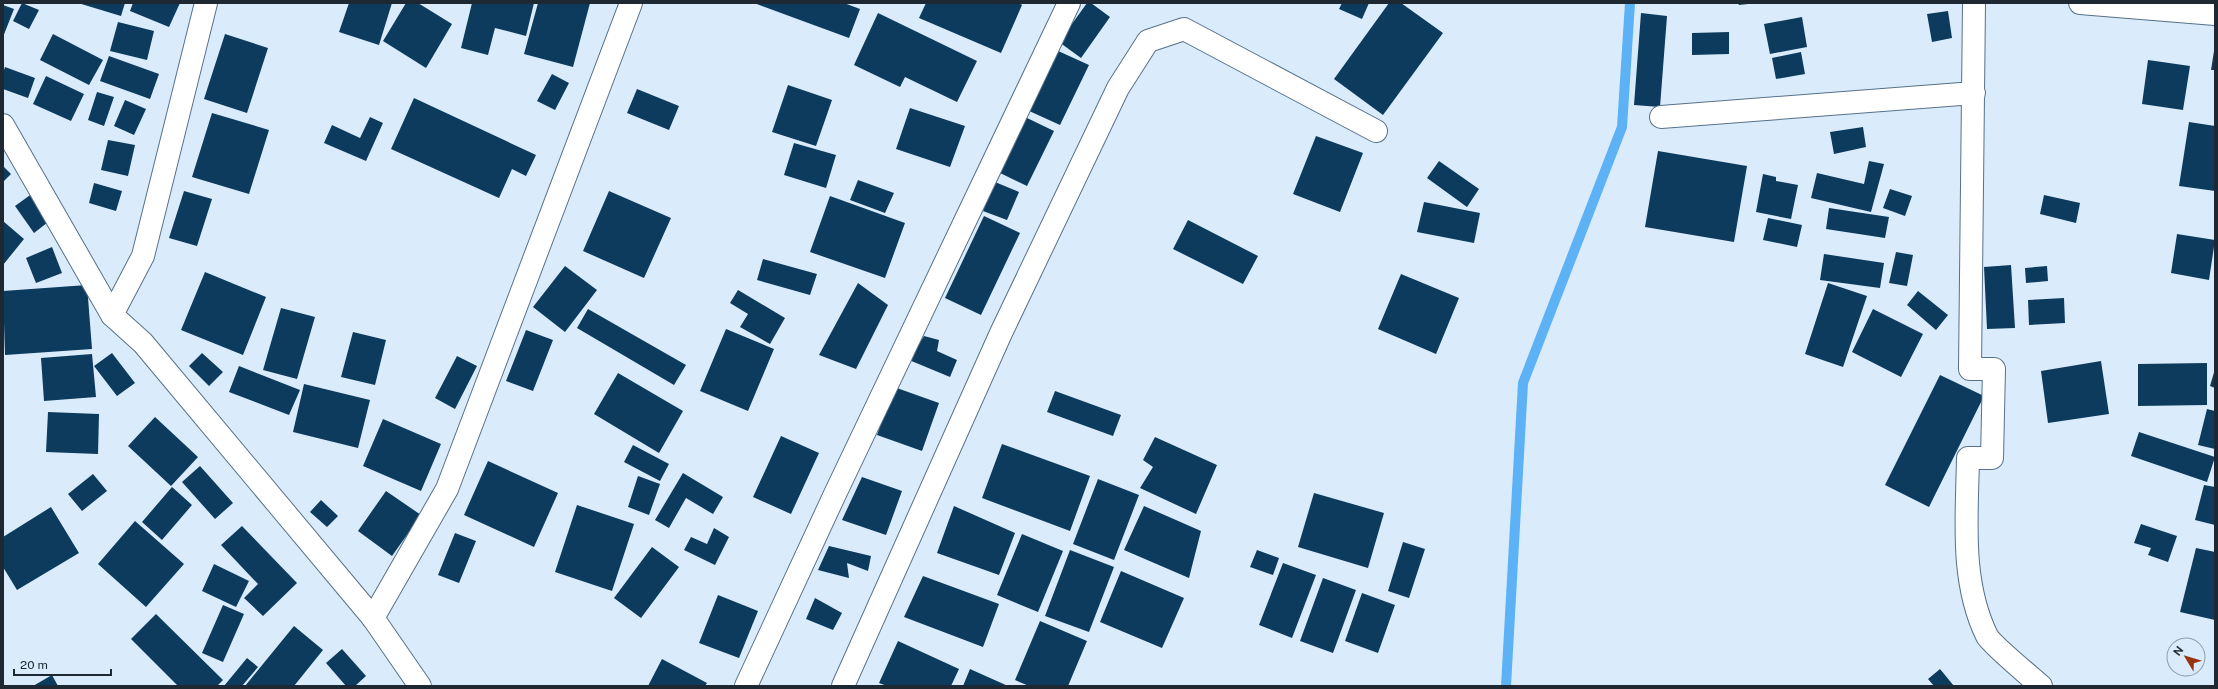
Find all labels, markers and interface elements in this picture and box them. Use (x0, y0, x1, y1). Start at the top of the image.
north arrow (2166, 637, 2206, 677)
text: N (2171, 644, 2185, 658)
scale bar (14, 651, 111, 677)
text: 20 m (20, 658, 48, 672)

